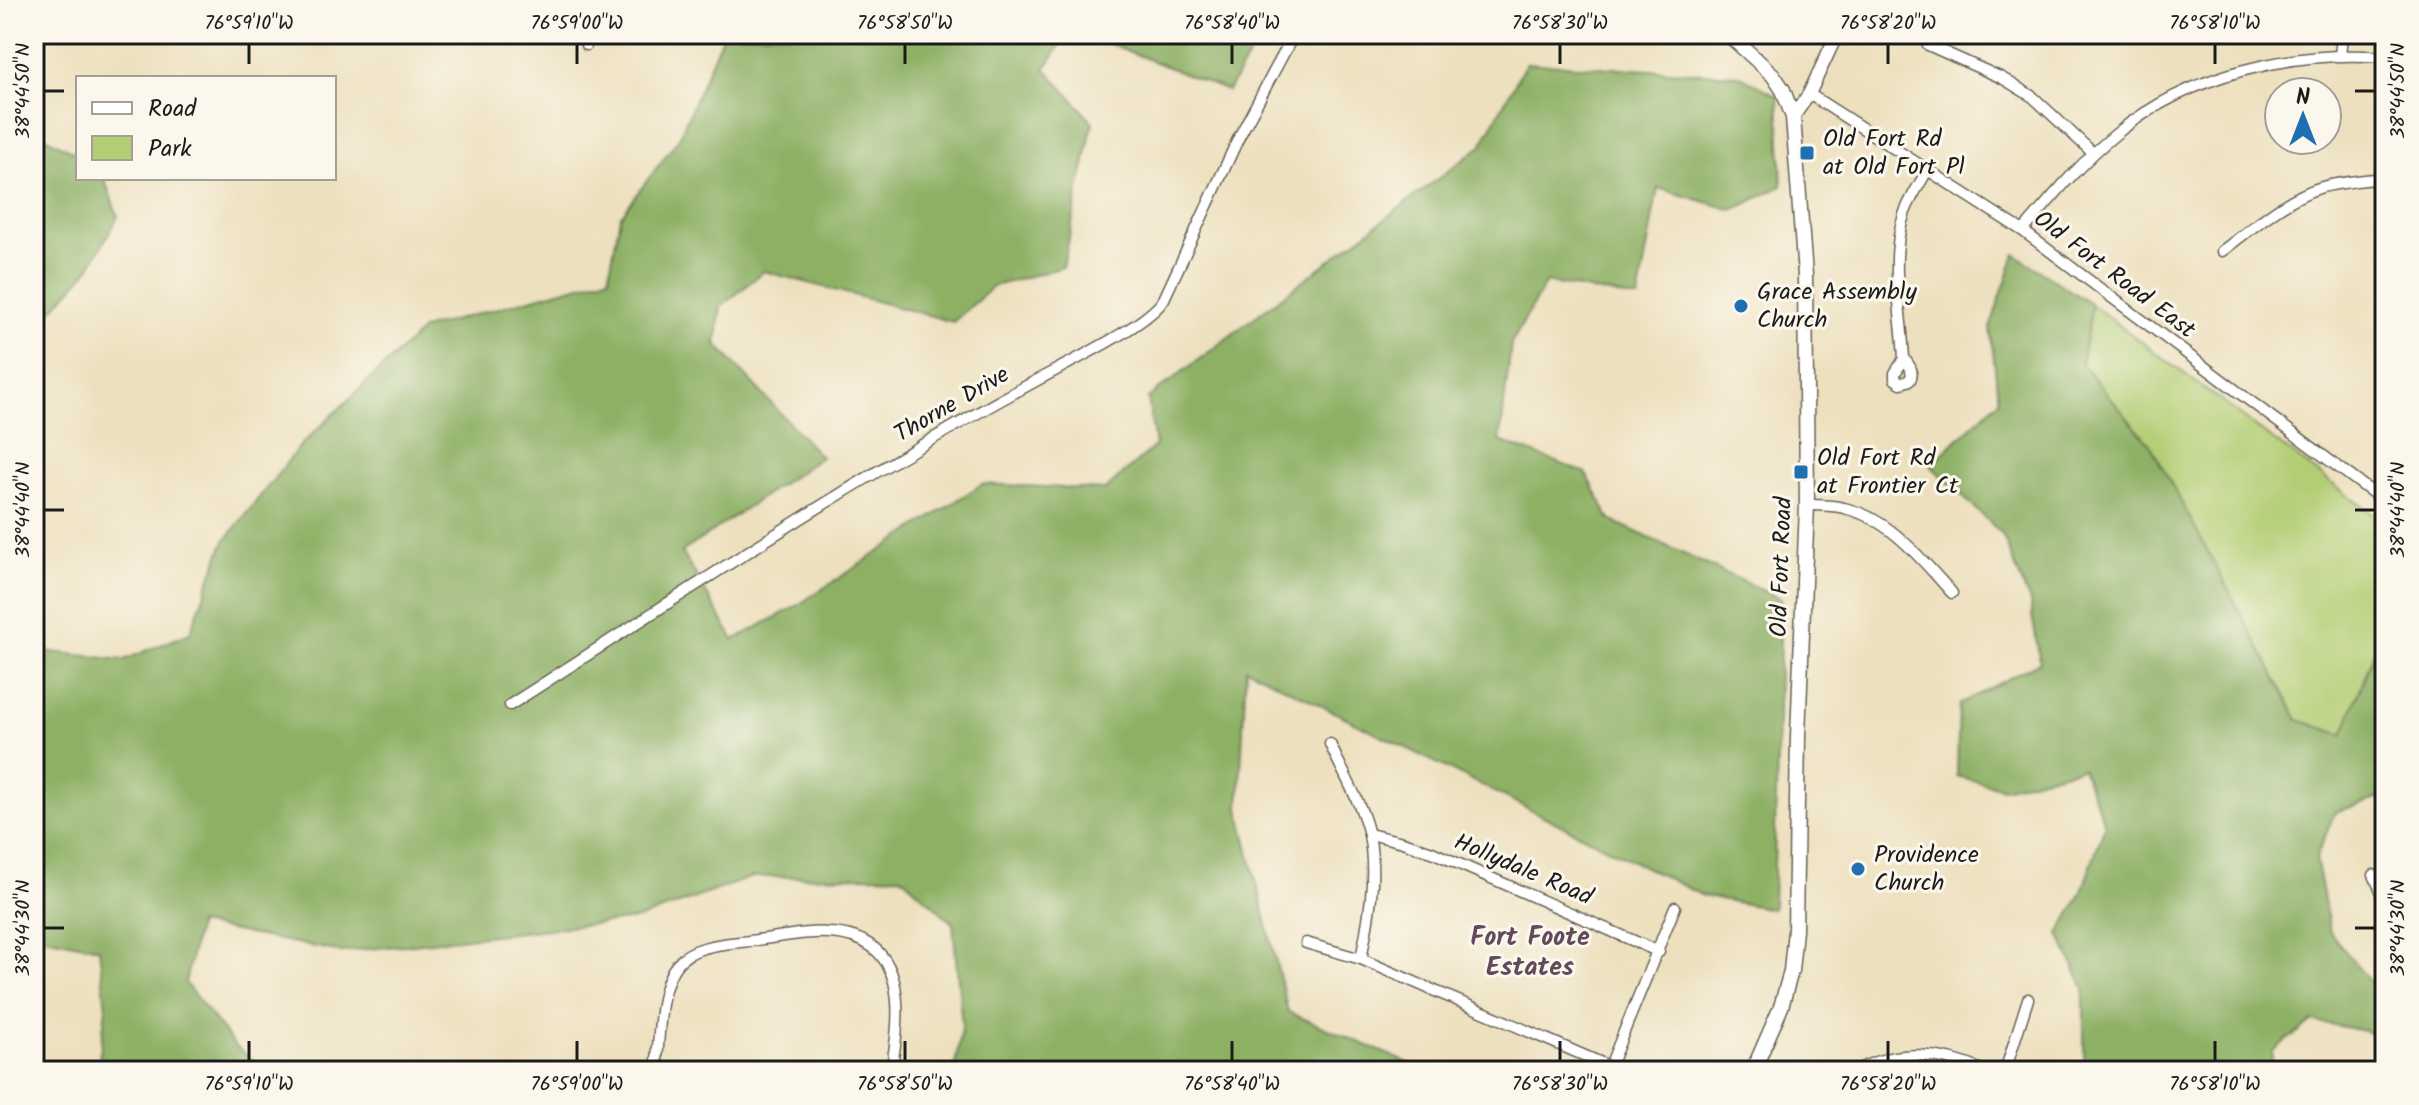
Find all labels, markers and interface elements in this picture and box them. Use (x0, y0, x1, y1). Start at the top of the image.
text: 76°59'10"W (204, 8, 294, 40)
text: 76°59'00"W (531, 8, 623, 40)
text: 76°58'50"W (857, 8, 953, 40)
text: 76°58'40"W (1184, 8, 1280, 40)
text: 76°58'30"W (1512, 8, 1608, 40)
text: 76°58'20"W (1840, 8, 1936, 40)
text: 76°58'10"W (2169, 8, 2261, 40)
text: 38°44'50"N (8, 43, 40, 139)
text: 38°44'50"N (2383, 43, 2415, 139)
legend (76, 76, 336, 180)
north arrow (2263, 76, 2343, 156)
text: N (2296, 81, 2310, 116)
text: Road (148, 90, 197, 129)
place label: Old Fort Rd at Old Fort Pl (1823, 120, 1965, 187)
text: Park (148, 130, 192, 169)
marker: Old Fort Rd at Old Fort Pl (1798, 144, 1816, 162)
street label: Old Fort Road East (2024, 201, 2204, 350)
place label: Grace Assembly Church (1757, 273, 1917, 340)
marker: Grace Assembly Church (1732, 297, 1750, 315)
street label: Thorne Drive (887, 356, 1017, 454)
place label: Old Fort Rd at Frontier Ct (1817, 439, 1959, 506)
text: 38°44'40"N (8, 462, 40, 558)
text: 38°44'40"N (2383, 462, 2415, 558)
marker: Old Fort Rd at Frontier Ct (1792, 463, 1810, 481)
street label: Old Fort Road (1760, 495, 1804, 638)
street label: Hollydale Road (1447, 823, 1600, 917)
place label: Providence Church (1874, 836, 1979, 903)
marker: Providence Church (1849, 860, 1867, 878)
text: 38°44'30"N (8, 880, 40, 976)
text: 38°44'30"N (2383, 880, 2415, 976)
district label: Fort Foote Estates (1470, 917, 1590, 989)
text: 76°59'10"W (204, 1069, 294, 1101)
text: 76°59'00"W (531, 1069, 623, 1101)
text: 76°58'50"W (857, 1069, 953, 1101)
text: 76°58'40"W (1184, 1069, 1280, 1101)
text: 76°58'30"W (1512, 1069, 1608, 1101)
text: 76°58'20"W (1840, 1069, 1936, 1101)
text: 76°58'10"W (2169, 1069, 2261, 1101)

